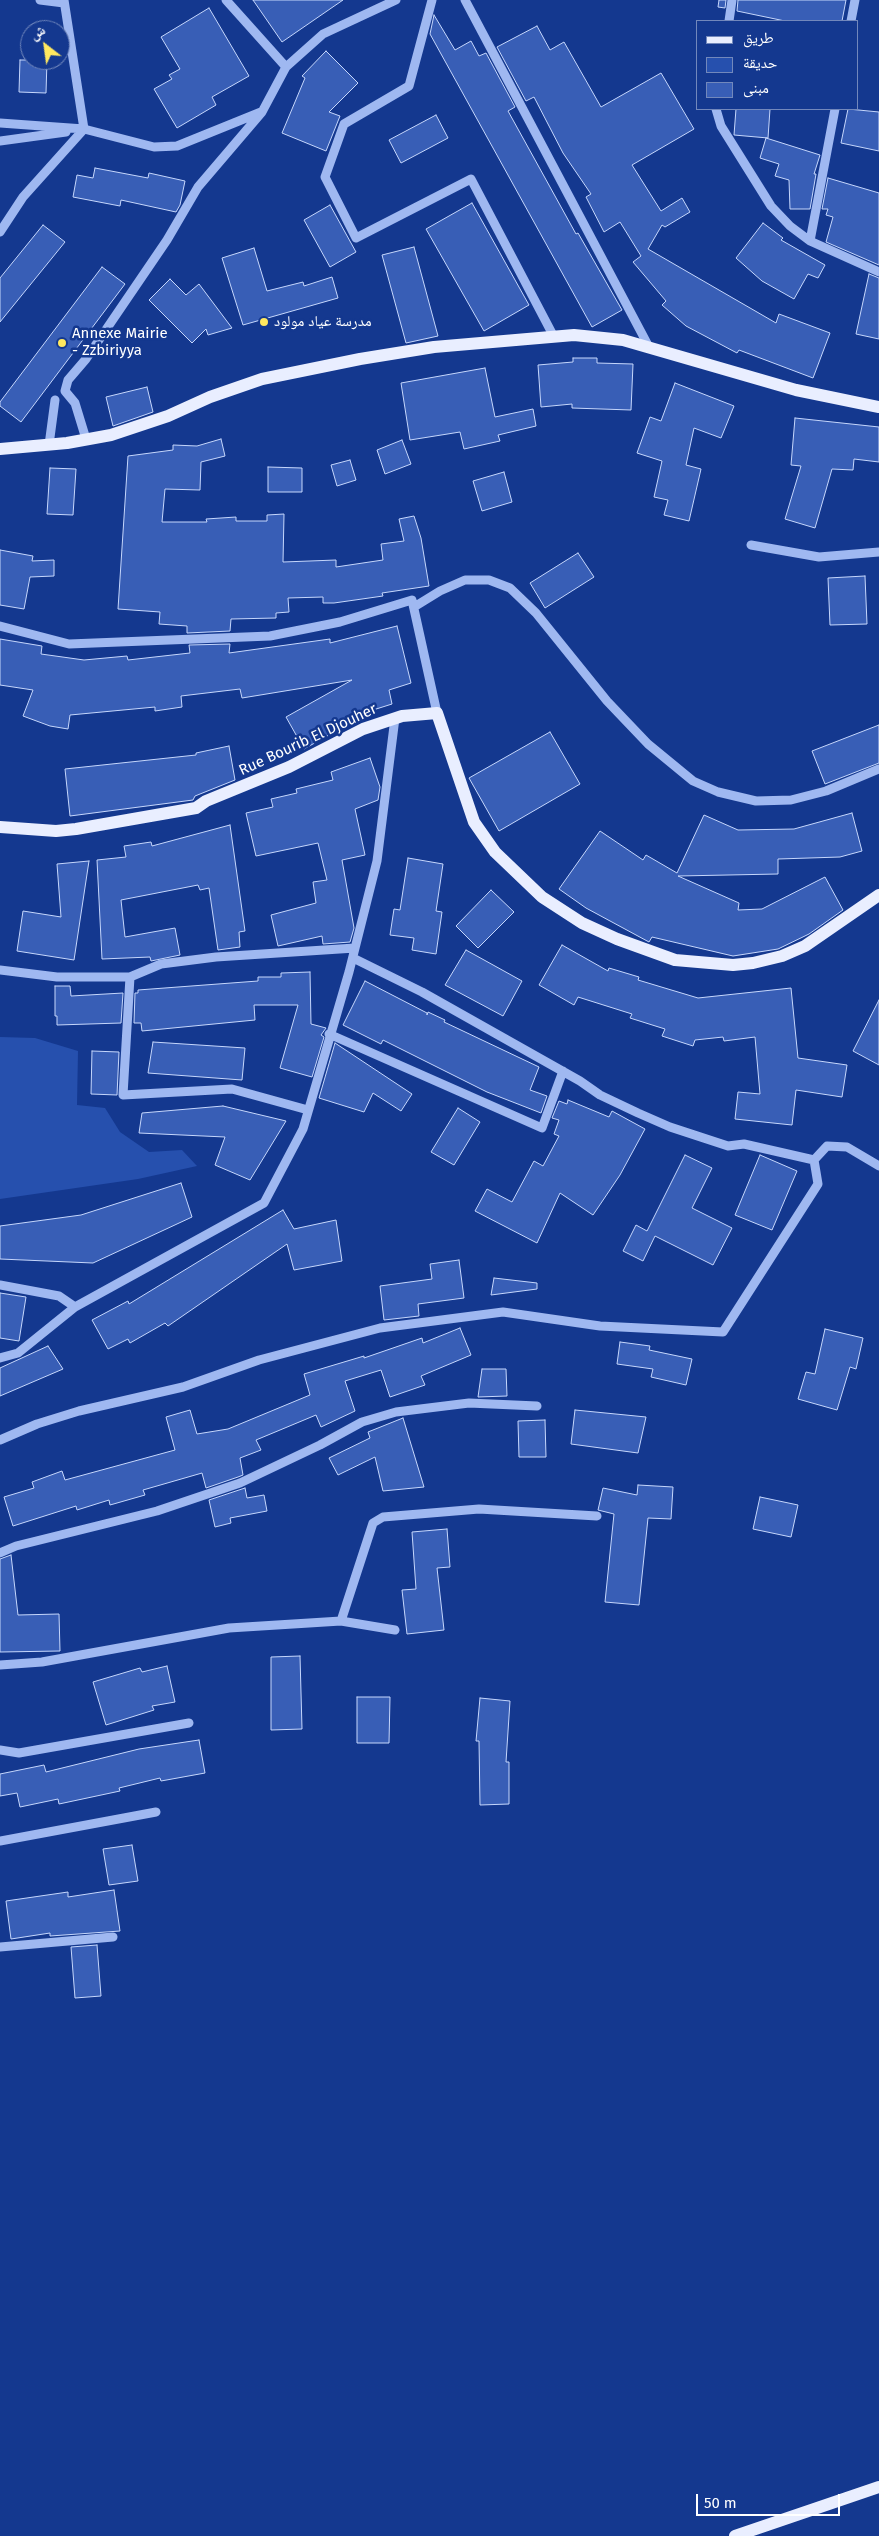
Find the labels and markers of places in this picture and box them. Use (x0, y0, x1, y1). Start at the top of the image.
place label: مدرسة عياد مولود (274, 313, 372, 331)
marker: مدرسة عياد مولود (258, 316, 270, 328)
place label: Annexe Mairie - Zzbiriyya (72, 325, 168, 360)
marker: Annexe Mairie - Zzbiriyya (56, 337, 68, 349)

